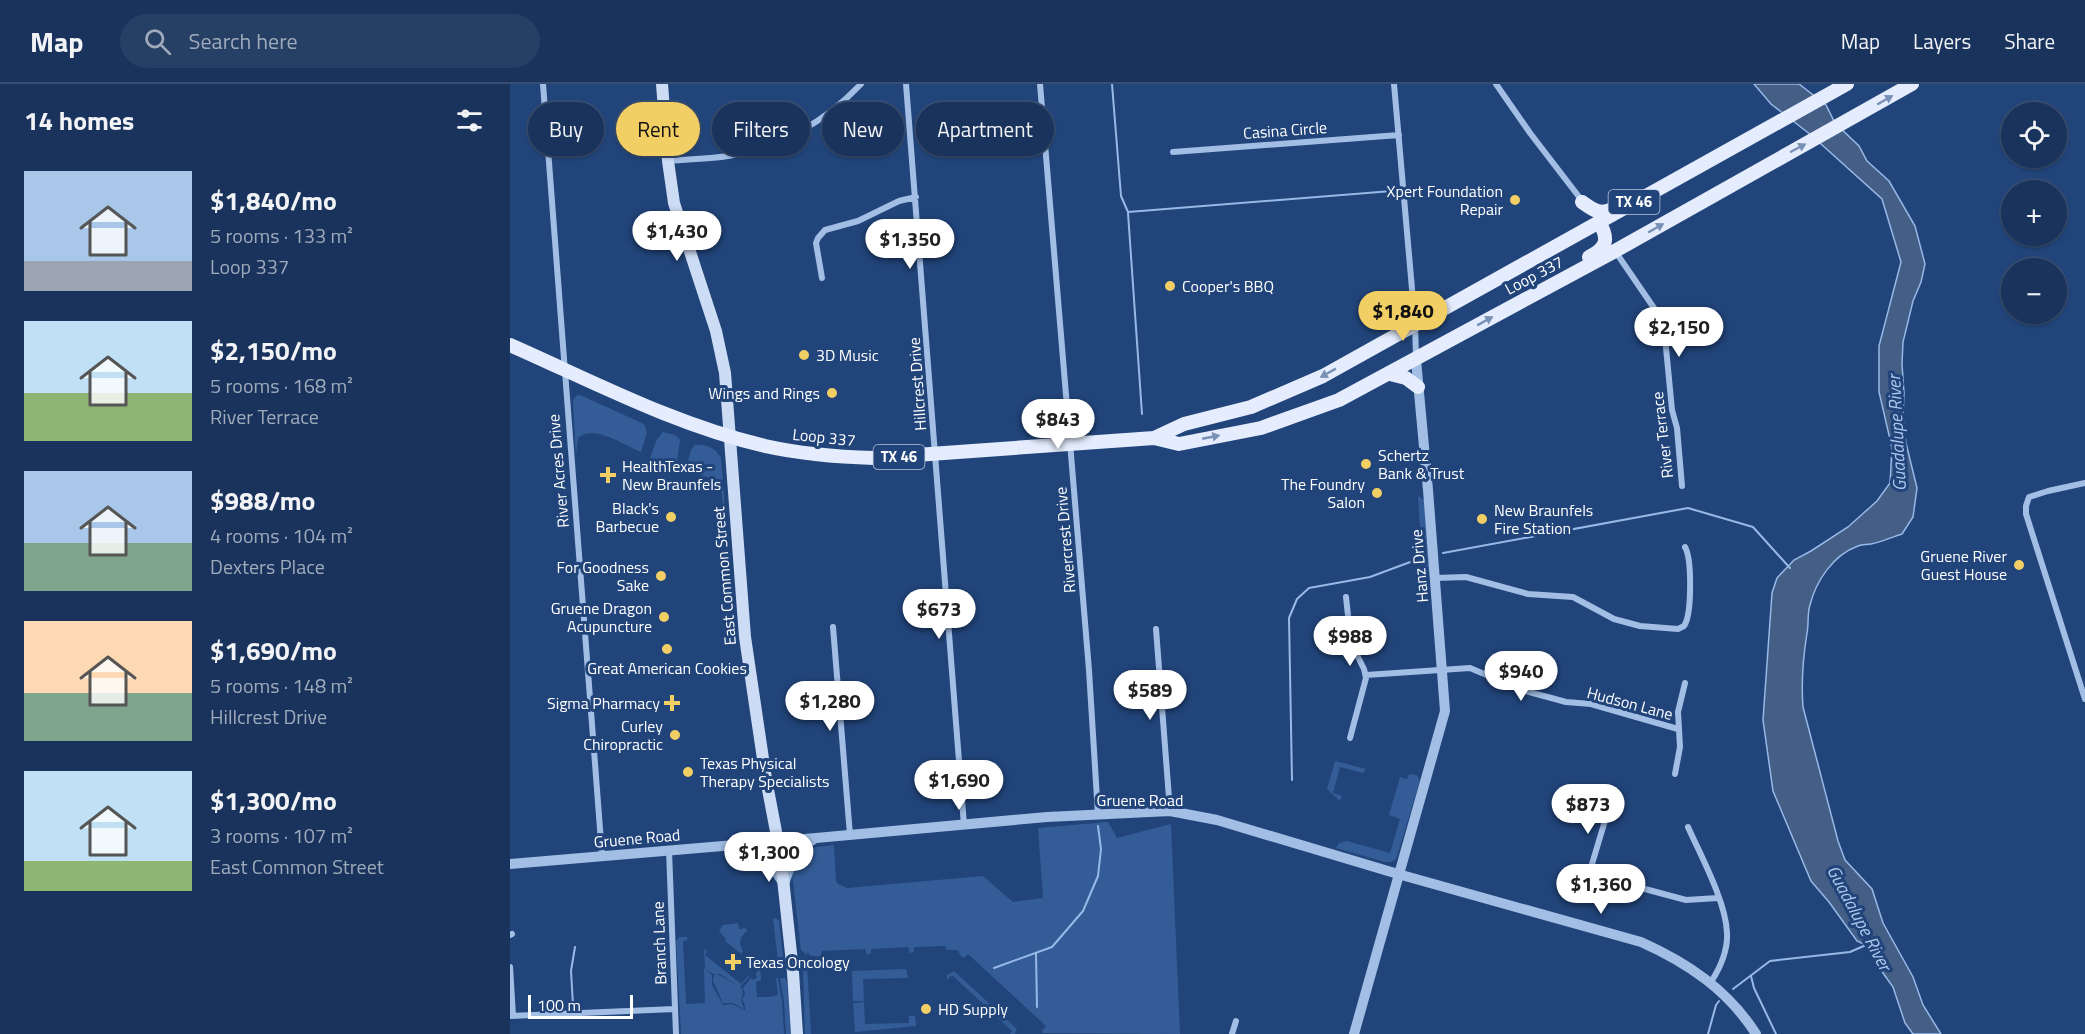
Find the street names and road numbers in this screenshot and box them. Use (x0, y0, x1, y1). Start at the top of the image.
street label: Casina Circle (1242, 115, 1328, 145)
road number: TX 46 (1608, 190, 1660, 214)
street label: Loop 337 (1500, 250, 1568, 300)
street label: Hillcrest Drive (902, 336, 932, 432)
street label: River Terrace (1645, 390, 1679, 480)
street label: River Acres Drive (541, 413, 575, 529)
street label: Loop 337 (791, 422, 857, 452)
road number: TX 46 (874, 445, 924, 469)
street label: Rivercrest Drive (1048, 486, 1082, 594)
street label: East Common Street (706, 505, 742, 646)
street label: Hanz Drive (1404, 528, 1434, 604)
street label: Hudson Lane (1584, 680, 1676, 726)
street label: Gruene Road (1097, 788, 1183, 812)
street label: Gruene Road (593, 822, 681, 854)
street label: Branch Lane (646, 901, 672, 985)

